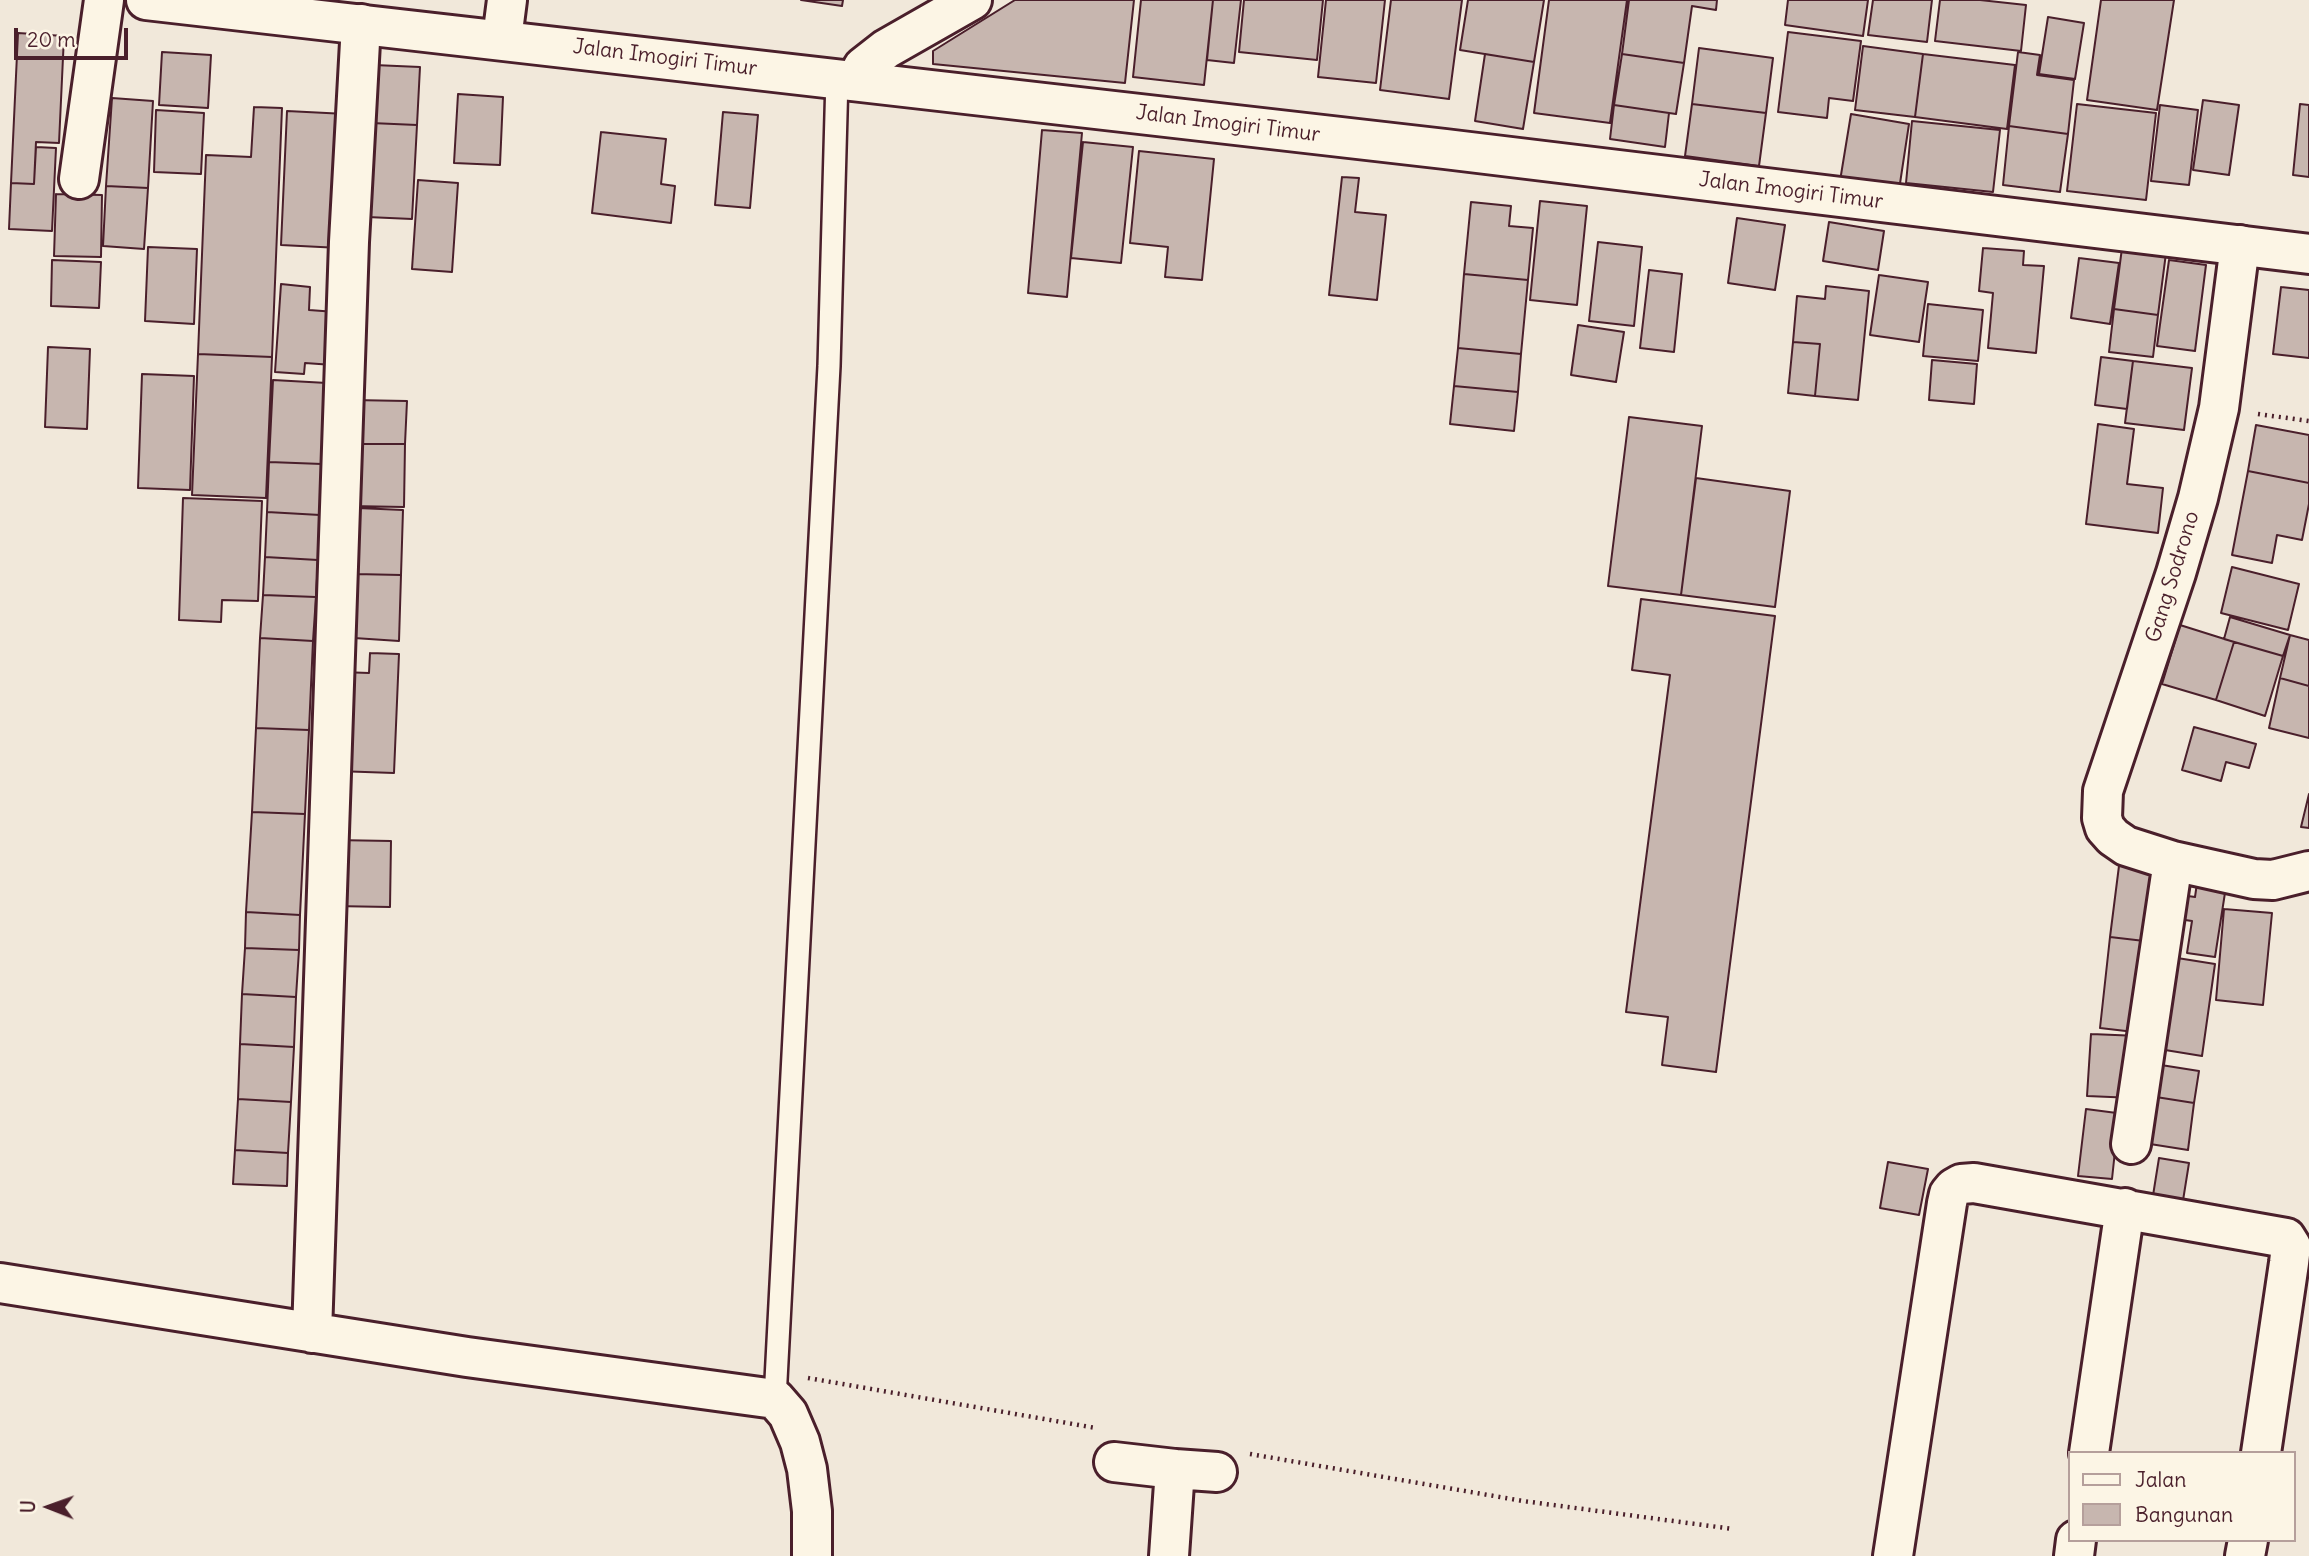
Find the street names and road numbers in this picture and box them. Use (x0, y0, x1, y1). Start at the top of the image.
street label: Jalan Imogiri Timur (572, 34, 758, 82)
street label: Jalan Imogiri Timur (1135, 100, 1321, 148)
street label: Jalan Imogiri Timur (1698, 167, 1884, 215)
street label: Gang Sodrono (2141, 508, 2205, 646)

